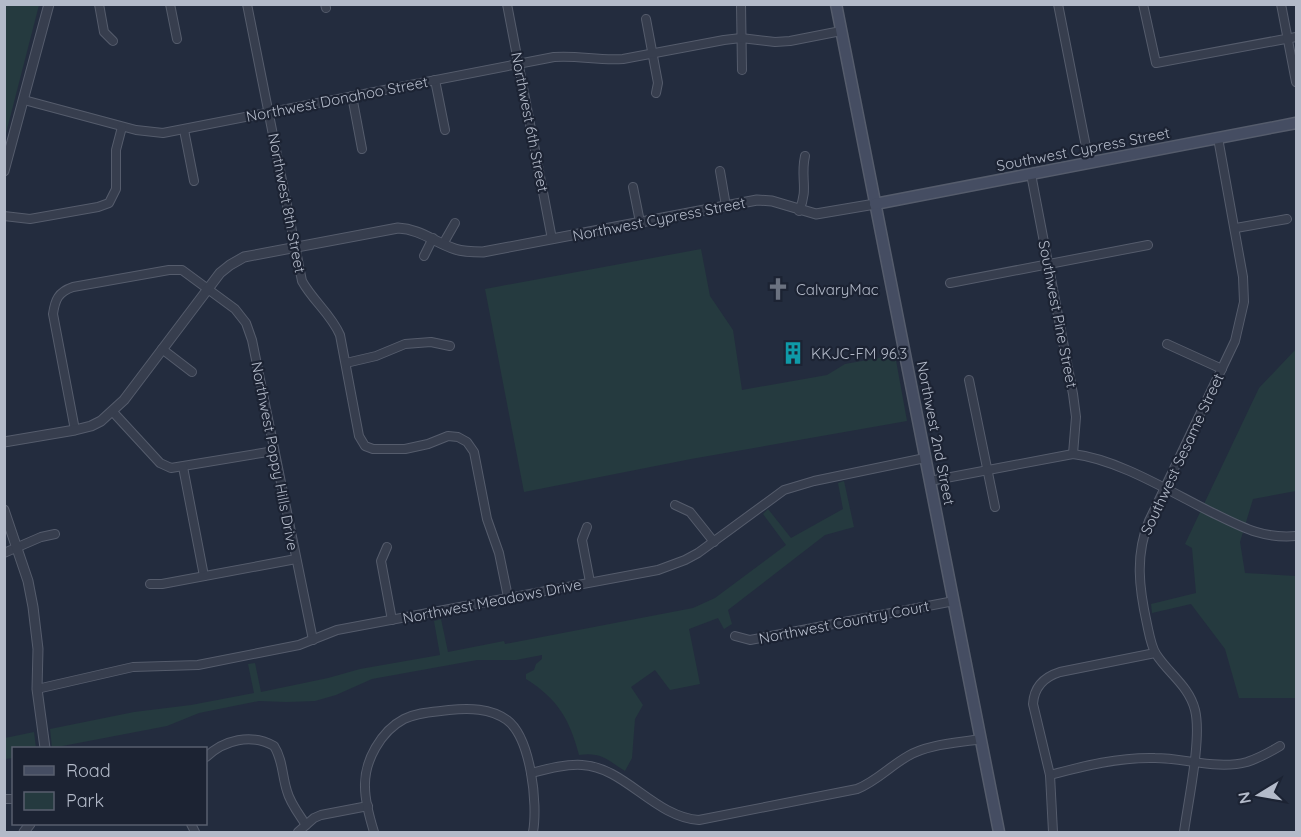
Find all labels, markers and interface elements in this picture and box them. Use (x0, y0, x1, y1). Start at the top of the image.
street label: Northwest 6th Street (507, 50, 553, 194)
street label: Northwest Donahoo Street (244, 72, 430, 126)
street label: Southwest Cypress Street (995, 123, 1171, 175)
street label: Northwest 8th Street (264, 131, 310, 275)
street label: Northwest Cypress Street (571, 193, 747, 245)
street label: Southwest Pine Street (1034, 239, 1082, 389)
church icon: CalvaryMac (765, 276, 791, 302)
place label: CalvaryMac (796, 280, 879, 299)
building icon: KKJC-FM 96.3 (780, 340, 806, 366)
place label: KKJC-FM 96.3 (811, 344, 908, 363)
street label: Northwest 2nd Street (913, 359, 959, 507)
street label: Northwest Poppy Hills Drive (247, 360, 303, 552)
street label: Southwest Sesame Street (1136, 370, 1228, 538)
street label: Northwest Meadows Drive (401, 574, 583, 628)
street label: Northwest Country Court (757, 596, 931, 648)
legend (12, 747, 207, 825)
text: Road (66, 759, 111, 782)
north arrow (1229, 765, 1289, 825)
text: Park (66, 789, 104, 812)
text: N (1233, 790, 1255, 806)

